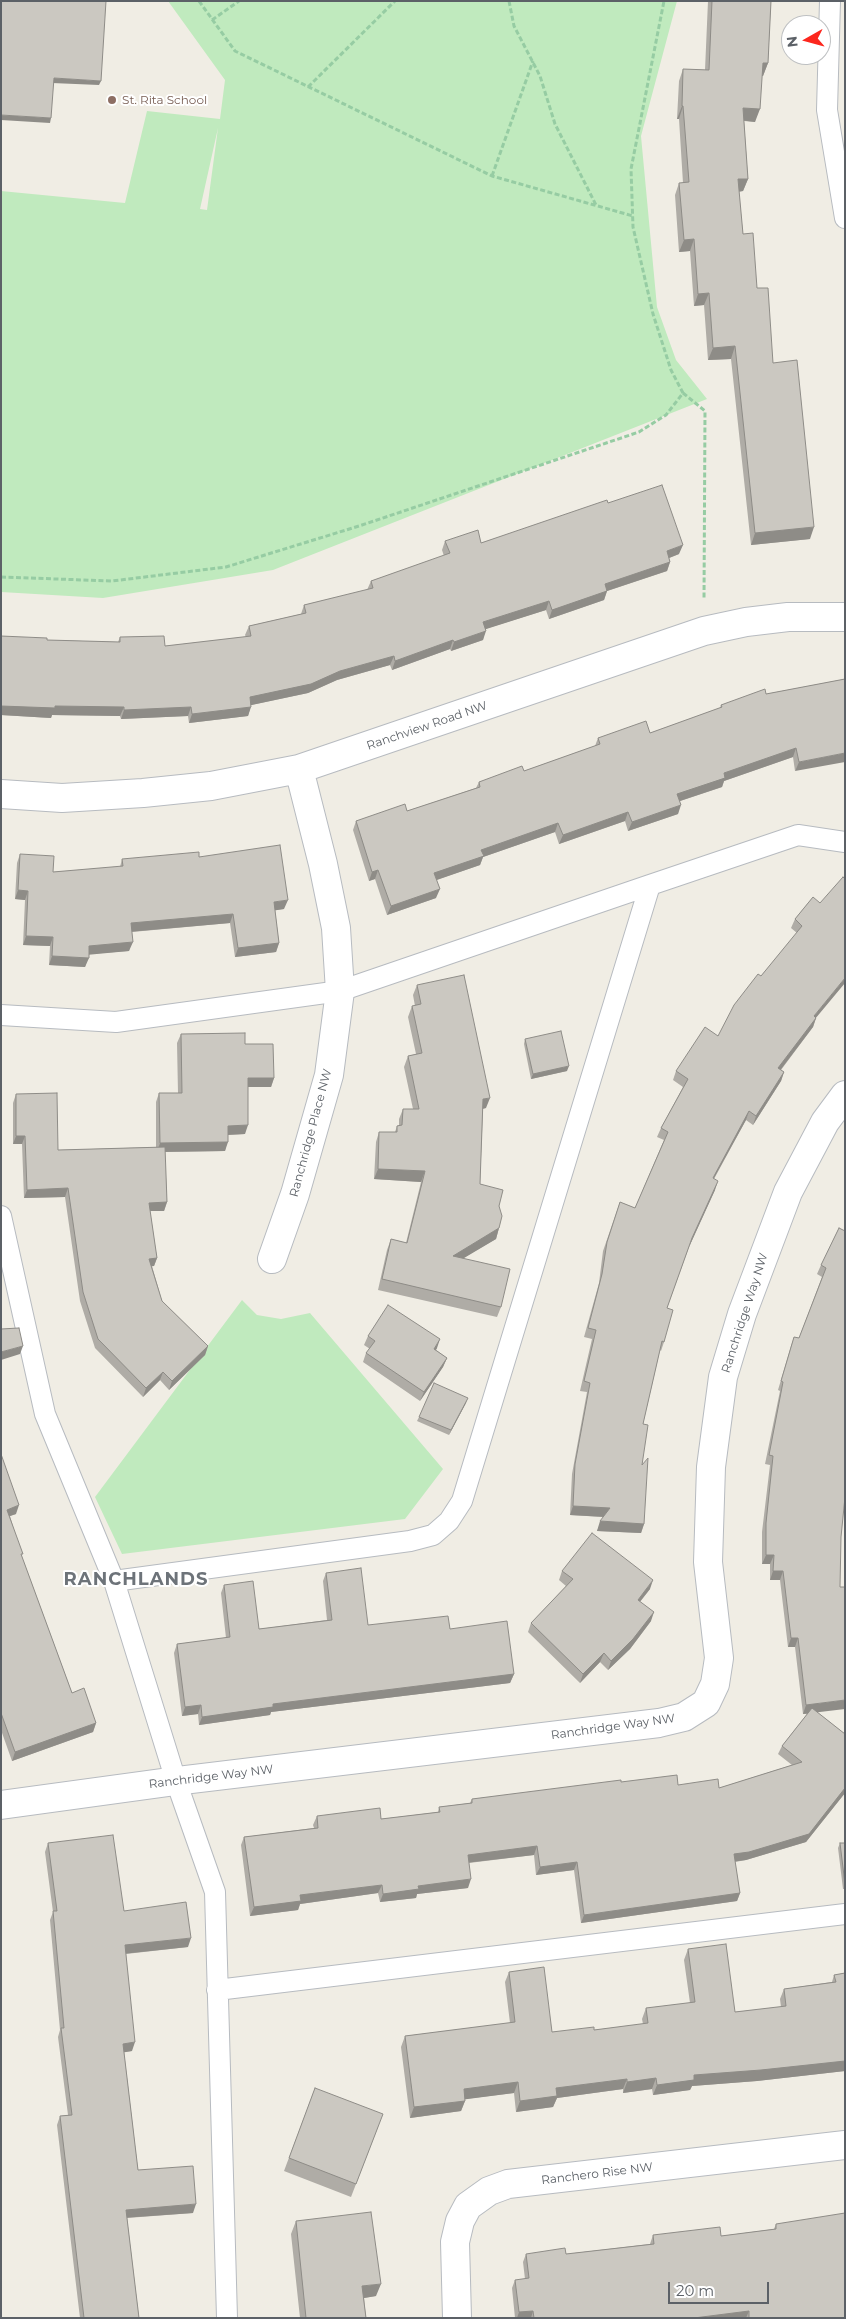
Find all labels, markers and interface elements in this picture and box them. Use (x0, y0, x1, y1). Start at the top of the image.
north arrow (781, 15, 831, 65)
text: N (782, 35, 802, 48)
place label: St. Rita School (122, 93, 207, 107)
marker: St. Rita School (106, 94, 118, 106)
street label: Ranchview Road NW (365, 699, 489, 753)
street label: Ranchridge Place NW (287, 1067, 335, 1199)
street label: Ranchridge Way NW (719, 1251, 771, 1375)
district label: RANCHLANDS (62, 1569, 210, 1591)
street label: Ranchridge Way NW (550, 1711, 676, 1743)
street label: Ranchridge Way NW (148, 1762, 274, 1792)
street label: Ranchero Rise NW (540, 2160, 654, 2188)
scale bar (671, 2272, 772, 2304)
text: 20 m (676, 2281, 714, 2300)

